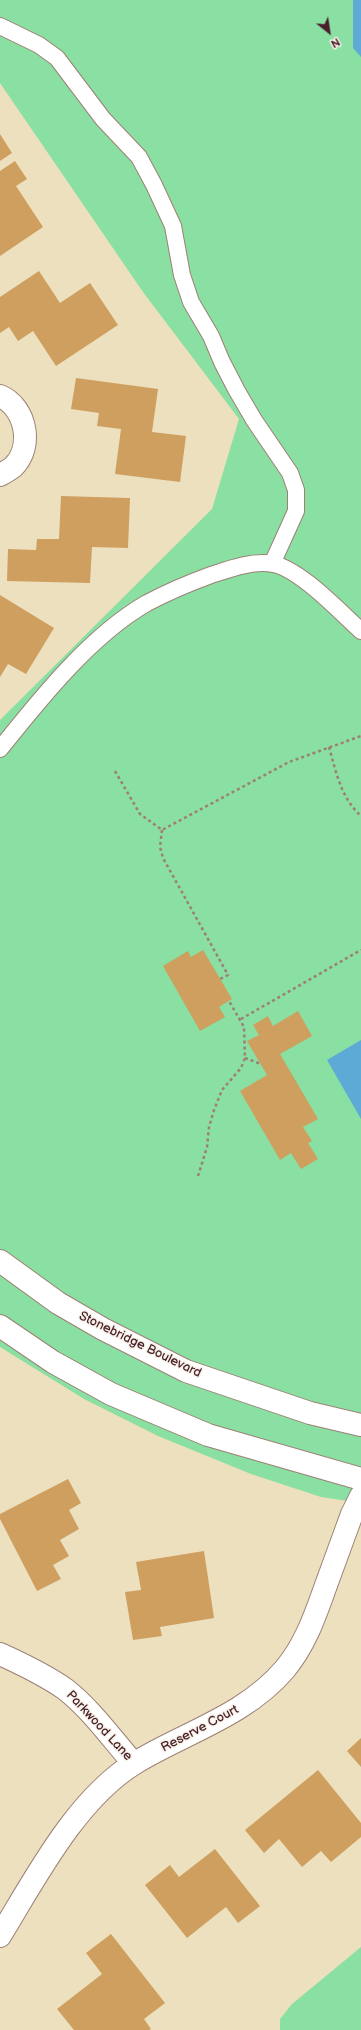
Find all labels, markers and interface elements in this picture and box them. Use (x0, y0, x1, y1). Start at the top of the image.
north arrow (309, 12, 349, 52)
text: N (328, 35, 342, 51)
street label: Stonebridge Boulevard (76, 1309, 204, 1381)
street label: Parkwood Lane (63, 1688, 135, 1764)
street label: Reserve Court (159, 1702, 241, 1756)

